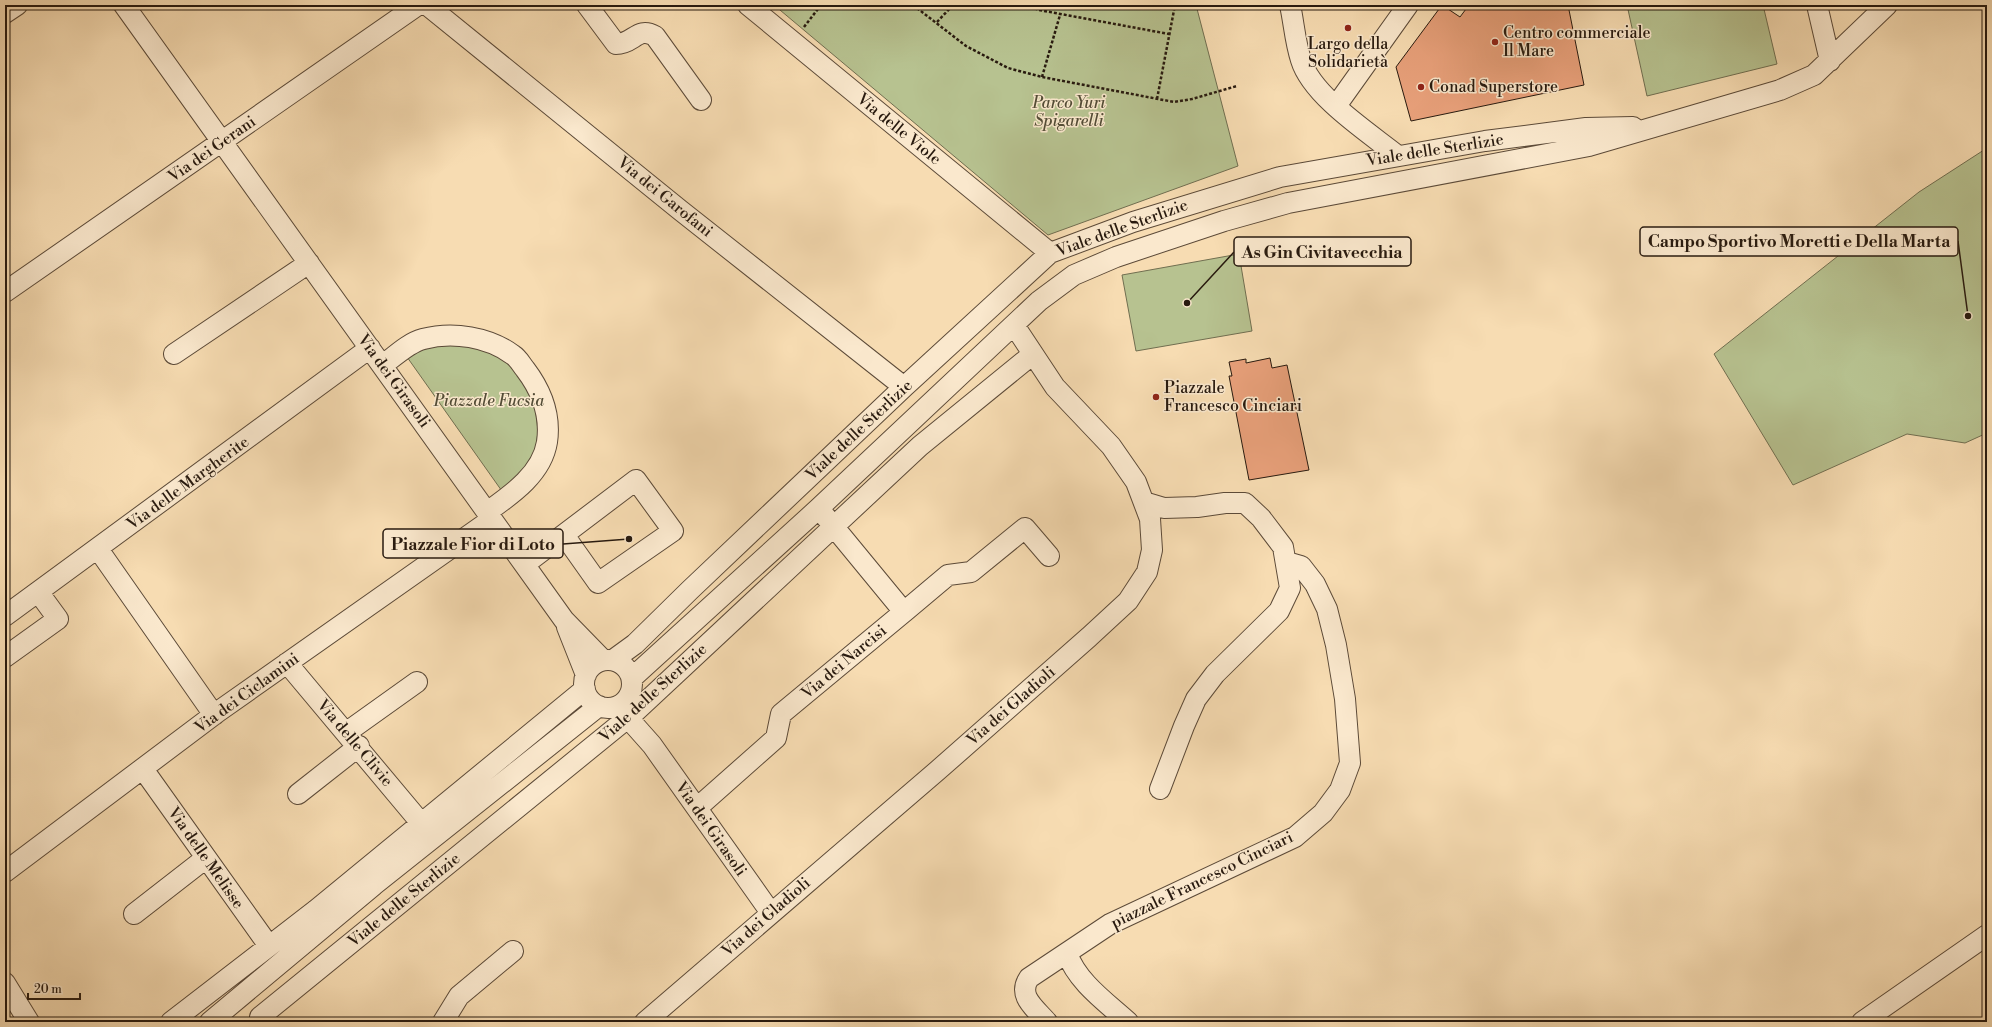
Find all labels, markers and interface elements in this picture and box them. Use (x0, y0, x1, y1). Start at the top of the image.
marker: Largo della Solidarietà (1343, 23, 1353, 33)
place label: Centro commerciale Il Mare (1503, 23, 1650, 61)
place label: Largo della Solidarietà (1308, 34, 1389, 72)
marker: Centro commerciale Il Mare (1490, 37, 1500, 47)
place label: Conad Superstore (1429, 77, 1558, 97)
marker: Conad Superstore (1416, 82, 1426, 92)
street label: Via delle Viole (852, 88, 945, 169)
park label: Parco Yuri Spigarelli (1032, 93, 1105, 131)
street label: Via dei Gerani (163, 111, 260, 187)
street label: Viale delle Sterlizie (1364, 129, 1505, 171)
street label: Via dei Garofani (612, 152, 717, 242)
street label: Viale delle Sterlizie (1053, 195, 1191, 261)
callout: Campo Sportivo Moretti e Della Marta (1640, 227, 1958, 256)
text: Campo Sportivo Moretti e Della Marta (1648, 231, 1951, 253)
callout: As Gin Civitavecchia (1234, 237, 1411, 266)
text: As Gin Civitavecchia (1240, 242, 1403, 264)
street label: Via dei Girasoli (353, 329, 435, 432)
street label: Viale delle Sterlizie (801, 375, 916, 485)
place label: Piazzale Francesco Cinciari (1164, 378, 1302, 416)
park label: Piazzale Fucsia (433, 391, 544, 411)
marker: Piazzale Francesco Cinciari (1151, 392, 1161, 402)
street label: Via delle Margherite (122, 432, 253, 535)
callout: Piazzale Fior di Loto (383, 529, 563, 558)
text: Piazzale Fior di Loto (391, 534, 555, 556)
street label: Via dei Narcisi (797, 621, 891, 704)
street label: Viale delle Sterlizie (594, 639, 711, 747)
street label: Via dei Ciclamini (190, 648, 303, 738)
street label: Via dei Gladioli (962, 662, 1059, 751)
street label: Via delle Clivie (312, 695, 397, 791)
street label: Via dei Girasoli (670, 777, 751, 880)
street label: Via delle Melisse (163, 802, 248, 913)
street label: piazzale Francesco Cinciari (1108, 827, 1296, 933)
street label: Viale delle Sterlizie (343, 849, 464, 952)
street label: Via dei Gladioli (717, 873, 814, 962)
scale bar (28, 975, 80, 1001)
text: 20 m (34, 982, 62, 997)

